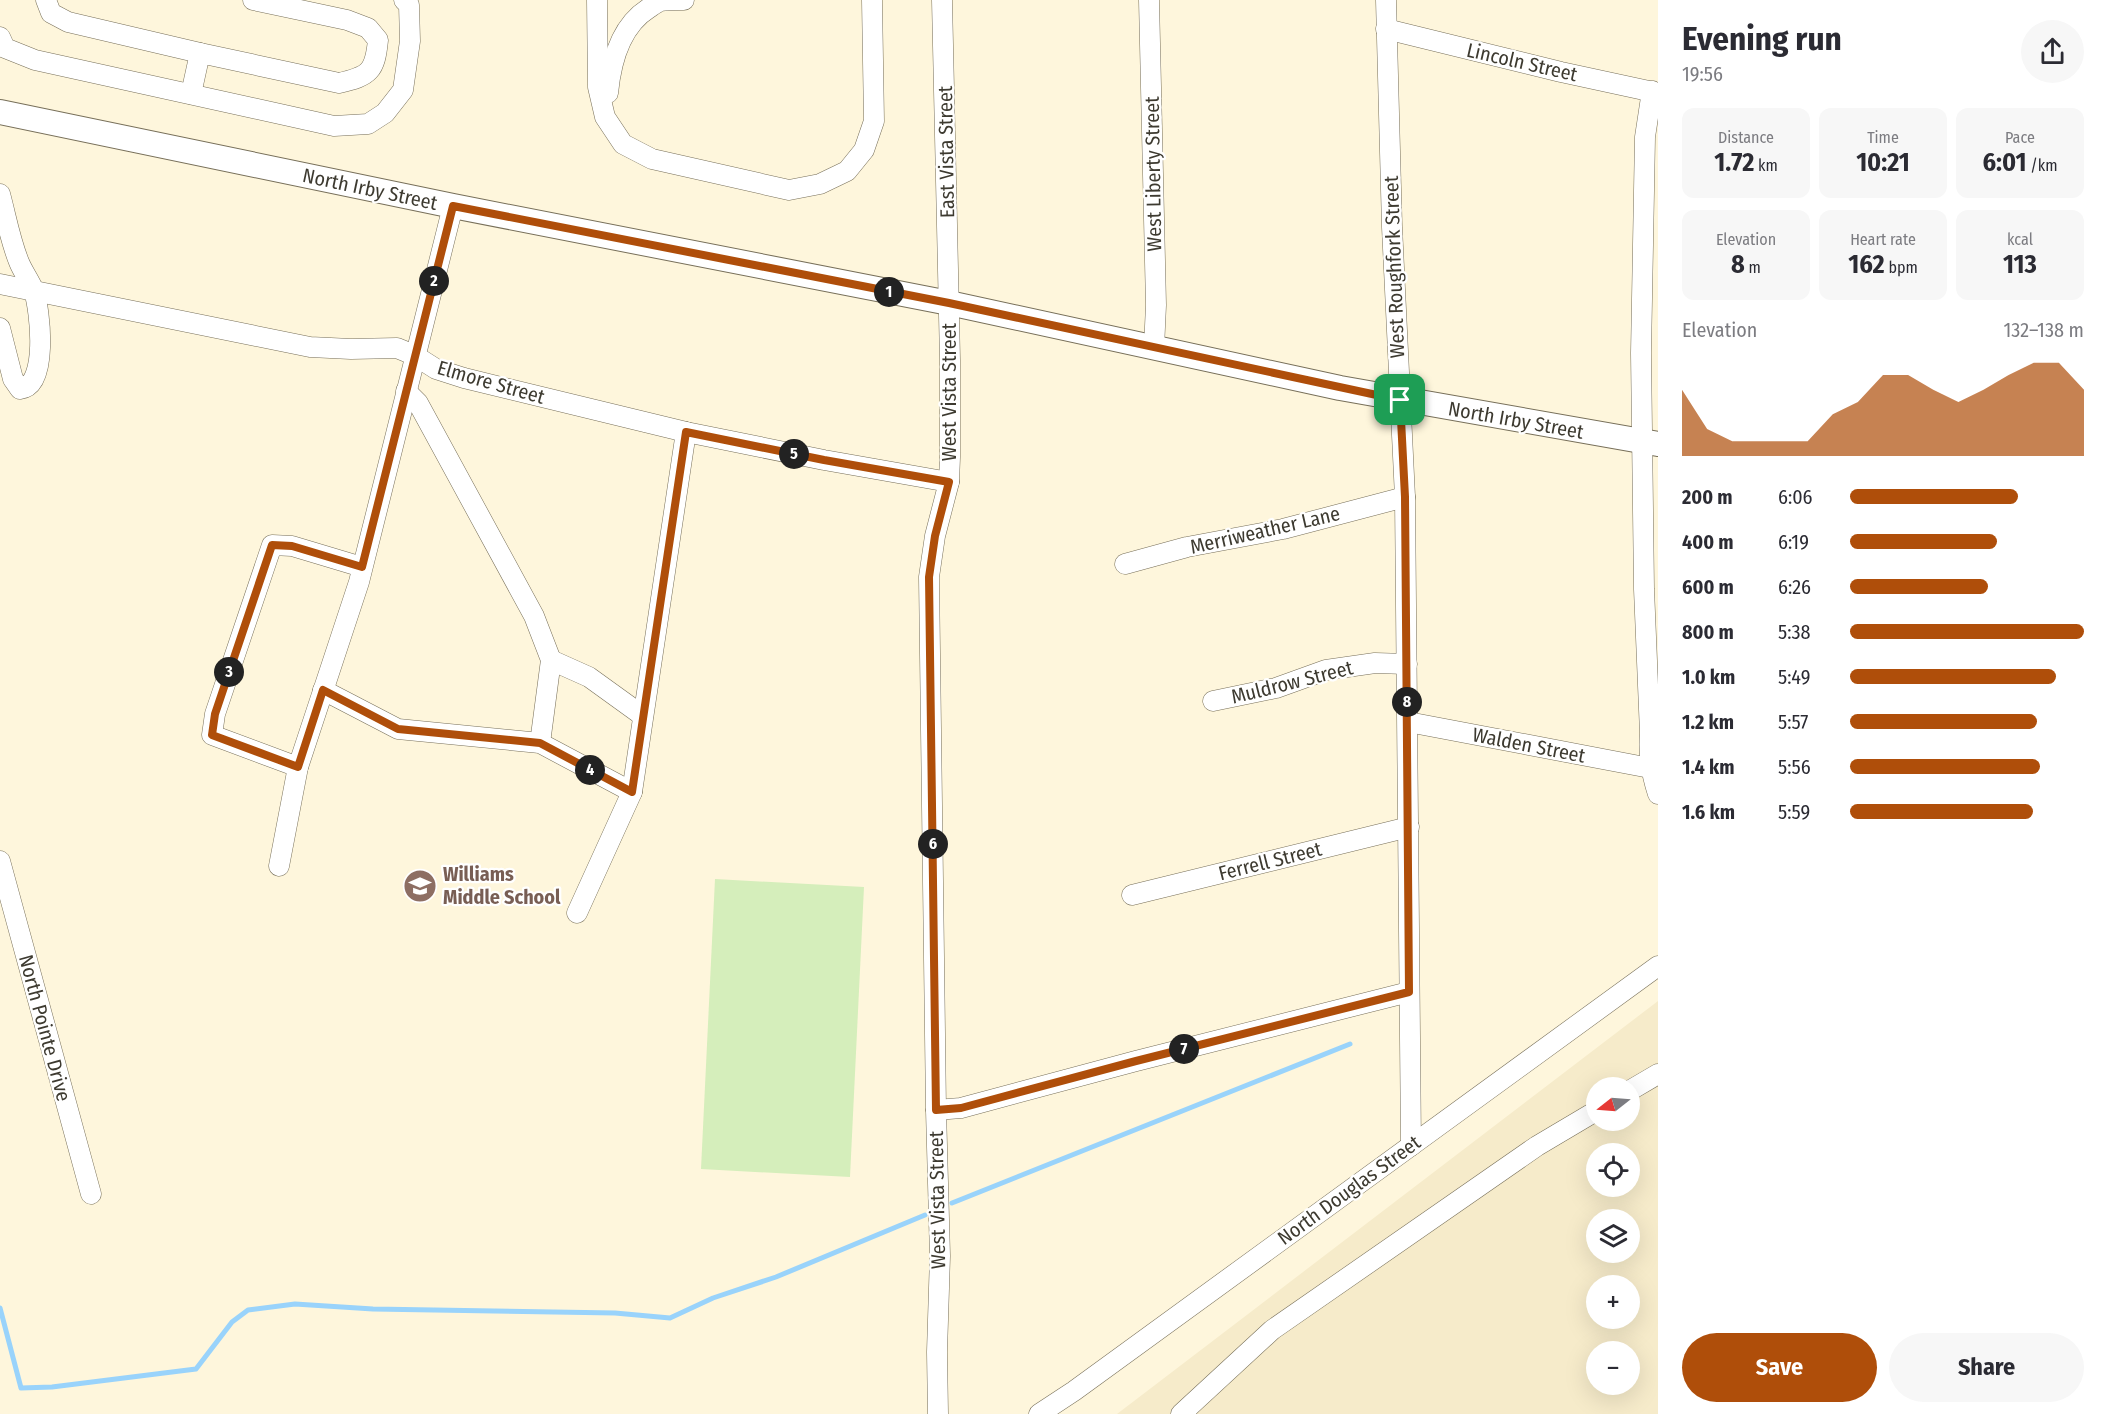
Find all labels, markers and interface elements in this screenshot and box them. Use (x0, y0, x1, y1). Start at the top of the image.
text: Evening run (1682, 19, 1842, 59)
button: share (2021, 20, 2084, 83)
street label: Lincoln Street (1464, 38, 1580, 86)
text: 19:56 (1682, 62, 1723, 86)
street label: East Vista Street (933, 85, 959, 218)
street label: West Liberty Street (1140, 96, 1166, 252)
text: Distance (1718, 128, 1774, 147)
text: Time (1867, 128, 1899, 147)
text: Pace (2005, 128, 2035, 147)
text: 1.72 (1714, 147, 1754, 178)
text: 10:21 (1856, 147, 1910, 178)
text: 6:01 (1982, 147, 2027, 178)
text: km (1754, 156, 1778, 175)
text: /km (2027, 156, 2058, 175)
street label: North Irby Street (301, 163, 440, 215)
street label: West Roughfork Street (1379, 175, 1409, 359)
text: Elevation (1716, 230, 1776, 249)
text: Heart rate (1850, 230, 1916, 249)
text: kcal (2007, 230, 2033, 249)
text: 8 (1731, 249, 1745, 280)
text: 162 (1848, 249, 1885, 280)
text: 113 (2003, 249, 2037, 280)
text: m (1745, 258, 1761, 277)
text: bpm (1885, 258, 1918, 277)
pin: 2 (419, 266, 449, 296)
text: 2 (430, 271, 438, 290)
pin: 1 (874, 277, 904, 307)
text: 1 (886, 282, 892, 301)
text: Elevation (1682, 318, 1757, 342)
text: 132–138 m (2004, 318, 2084, 342)
street label: West Vista Street (937, 322, 961, 461)
street label: Elmore Street (435, 355, 548, 409)
pin (1374, 374, 1425, 425)
icon: arrive (1383, 383, 1416, 416)
street label: North Irby Street (1446, 396, 1586, 444)
pin: 5 (779, 439, 809, 469)
text: 5 (790, 444, 798, 463)
text: 200 m (1682, 485, 1733, 509)
text: 6:06 (1778, 485, 1813, 509)
street label: Merriweather Lane (1188, 501, 1342, 559)
text: 400 m (1682, 530, 1734, 554)
text: 6:19 (1778, 530, 1809, 554)
text: 600 m (1682, 575, 1734, 599)
text: 6:26 (1778, 575, 1811, 599)
text: 800 m (1682, 620, 1734, 644)
text: 5:38 (1778, 620, 1811, 644)
street label: Muldrow Street (1229, 655, 1356, 709)
pin: 3 (214, 657, 244, 687)
text: 3 (225, 662, 233, 681)
text: 1.0 km (1682, 665, 1735, 689)
text: 5:49 (1778, 665, 1810, 689)
pin: 8 (1392, 687, 1422, 717)
text: 8 (1403, 692, 1411, 711)
text: 1.2 km (1682, 710, 1734, 734)
text: 5:57 (1778, 710, 1808, 734)
street label: Walden Street (1471, 722, 1588, 768)
pin: 4 (575, 755, 605, 785)
text: 1.4 km (1682, 755, 1734, 779)
text: 5:56 (1778, 755, 1811, 779)
text: 4 (586, 760, 594, 779)
text: 1.6 km (1682, 800, 1735, 824)
text: 5:59 (1778, 800, 1810, 824)
pin: 6 (918, 829, 948, 859)
text: 6 (929, 834, 937, 853)
street label: Ferrell Street (1216, 836, 1325, 885)
place label: Williams Middle School (443, 862, 561, 909)
school or university icon: Williams Middle School (402, 868, 438, 904)
street label: North Pointe Drive (14, 952, 76, 1104)
pin: 7 (1169, 1034, 1199, 1064)
text: 7 (1181, 1039, 1187, 1058)
north arrow (1586, 1077, 1640, 1131)
map controls (1586, 1077, 1640, 1395)
street label: West Vista Street (924, 1130, 950, 1269)
street label: North Douglas Street (1273, 1130, 1425, 1250)
button: locate (1586, 1143, 1640, 1197)
button: layers (1586, 1209, 1640, 1263)
button: + (1586, 1275, 1640, 1329)
button: Save (1682, 1333, 1877, 1402)
button: Share (1889, 1333, 2084, 1402)
button: − (1586, 1341, 1640, 1395)

